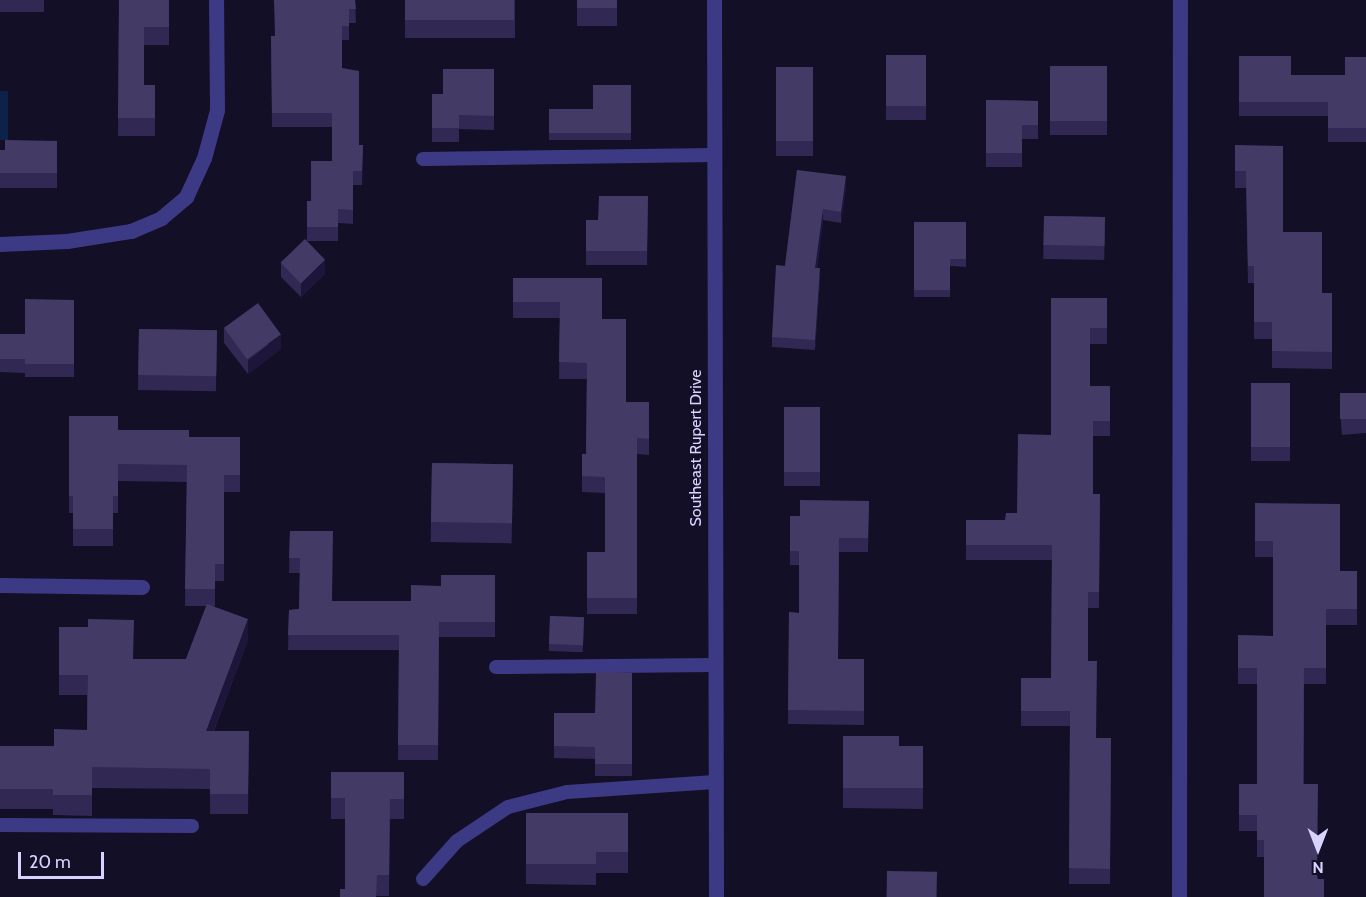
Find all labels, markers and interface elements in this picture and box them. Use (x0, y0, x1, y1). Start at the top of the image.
street label: Southeast Rupert Drive (686, 370, 706, 526)
north arrow (1288, 819, 1348, 879)
scale bar (21, 840, 106, 878)
text: 20 m (29, 851, 71, 873)
text: N (1312, 858, 1324, 877)

